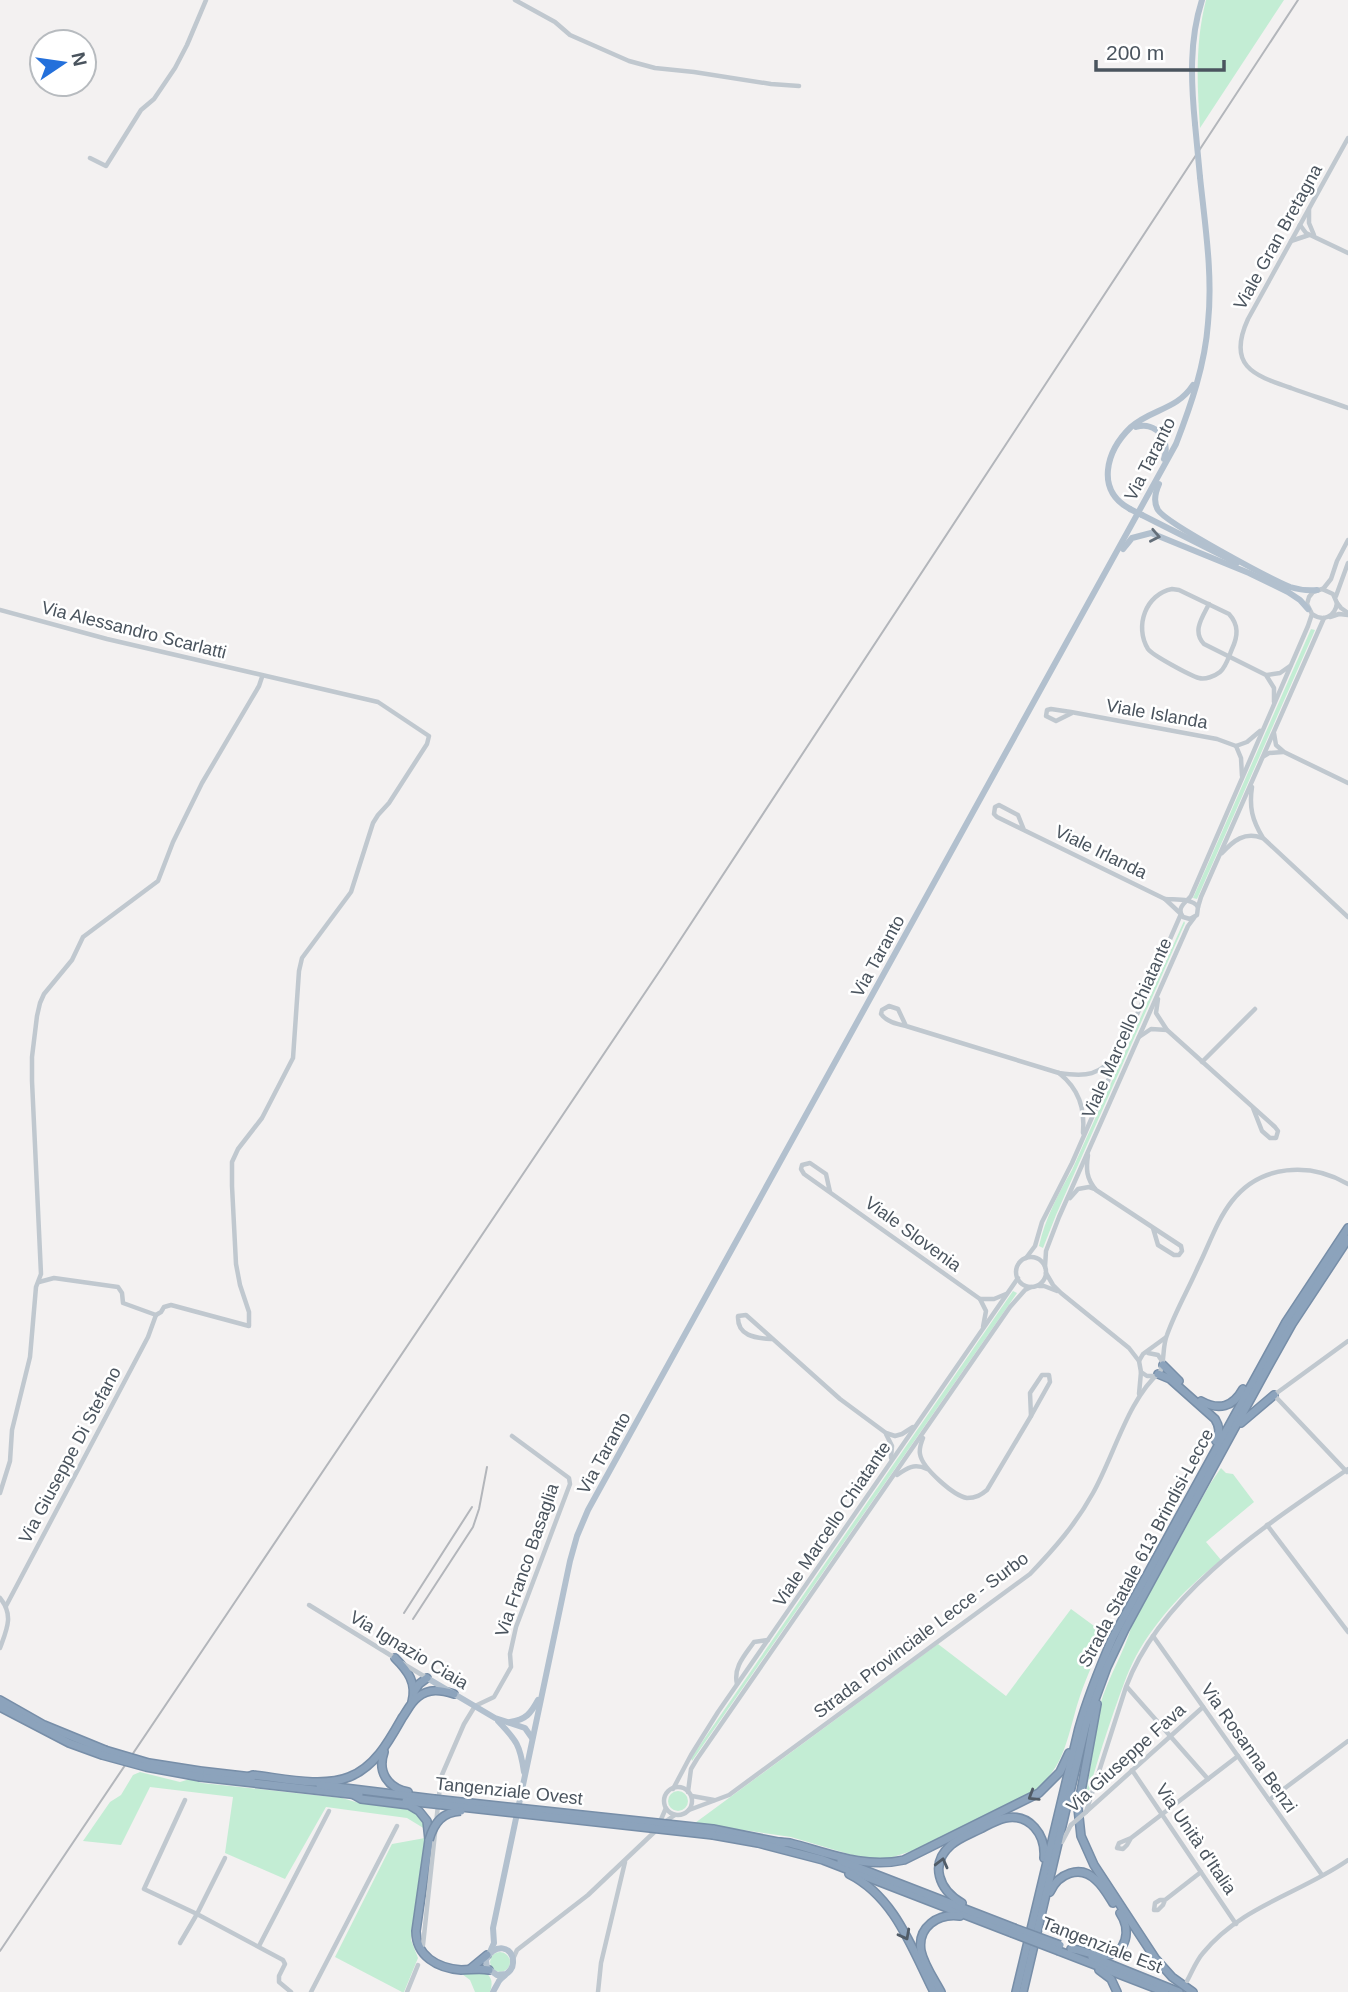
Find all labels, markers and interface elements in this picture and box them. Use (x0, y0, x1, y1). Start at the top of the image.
north arrow (28, 28, 98, 98)
scale bar (1096, 28, 1224, 72)
text: 200 m (1106, 41, 1164, 64)
text: N (67, 50, 91, 68)
street label: Viale Gran Bretagna (1230, 160, 1327, 313)
street label: Via Taranto (1121, 414, 1179, 504)
one-way arrow (1149, 528, 1161, 543)
street label: Via Alessandro Scarlatti (40, 597, 228, 663)
street label: Viale Islanda (1105, 695, 1210, 733)
street label: Viale Irlanda (1052, 821, 1151, 883)
street label: Via Taranto (847, 912, 909, 1000)
street label: Viale Marcello Chiatante (1078, 935, 1176, 1121)
street label: Viale Slovenia (861, 1192, 966, 1276)
street label: Via Giuseppe Di Stefano (15, 1363, 125, 1547)
street label: Via Taranto (573, 1409, 635, 1497)
street label: Strada Statale 613 Brindisi-Lecce (1074, 1425, 1218, 1671)
street label: Viale Marcello Chiatante (769, 1438, 895, 1610)
street label: Via Franco Basaglia (491, 1480, 563, 1639)
street label: Strada Provinciale Lecce - Surbo (810, 1548, 1032, 1722)
street label: Via Ignazio Ciaia (346, 1607, 473, 1694)
street label: Via Rosanna Benzi (1197, 1680, 1301, 1816)
street label: Via Giuseppe Fava (1063, 1699, 1190, 1817)
street label: Tangenziale Ovest (434, 1773, 584, 1809)
street label: Via Unità d'Italia (1152, 1780, 1241, 1899)
one-way arrow (1028, 1787, 1041, 1800)
one-way arrow (934, 1858, 948, 1870)
street label: Tangenziale Est (1039, 1913, 1165, 1977)
one-way arrow (897, 1928, 910, 1941)

